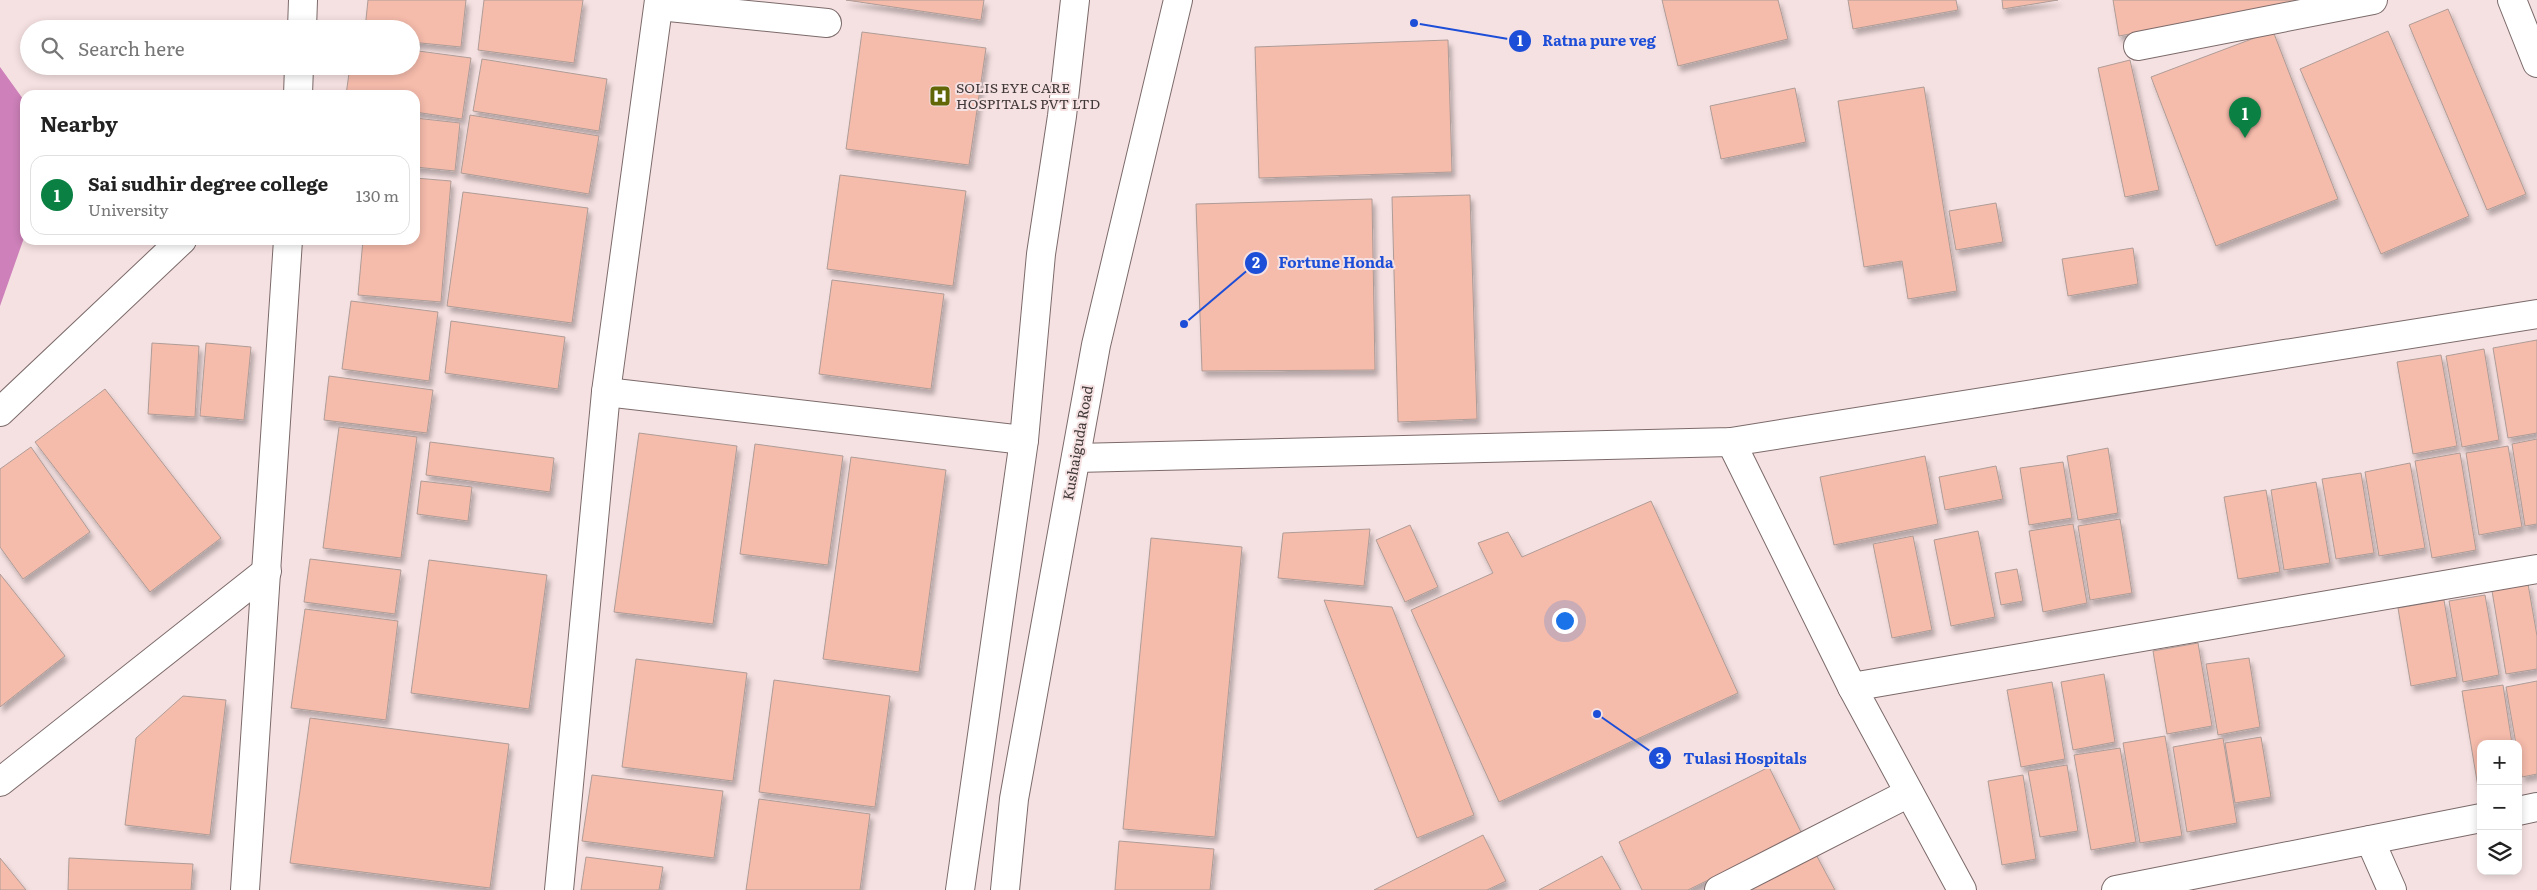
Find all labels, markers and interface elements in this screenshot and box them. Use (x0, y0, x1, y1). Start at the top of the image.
search box (20, 20, 420, 75)
callout: Ratna pure veg (1507, 26, 1666, 56)
text: 1 (1517, 28, 1523, 51)
text: Ratna pure veg (1542, 28, 1657, 51)
icon: search (38, 34, 66, 62)
text: Search here (78, 34, 185, 62)
place label: SOLIS EYE CARE HOSPITALS PVT LTD (956, 77, 1101, 113)
hospital icon: SOLIS EYE CARE HOSPITALS PVT LTD (928, 84, 952, 108)
pin: 1 (2229, 97, 2261, 138)
text: Nearby (40, 107, 118, 138)
text: Sai sudhir degree college (88, 169, 328, 197)
text: 1 (54, 183, 60, 207)
text: 130 m (356, 183, 399, 207)
text: University (88, 197, 169, 221)
callout: Fortune Honda (1244, 248, 1404, 278)
text: 2 (1252, 250, 1260, 273)
text: Fortune Honda (1278, 250, 1394, 273)
street label: Kushaiguda Road (1057, 383, 1097, 502)
your location (1552, 608, 1578, 634)
map controls (2477, 740, 2522, 875)
button: + (2477, 740, 2522, 785)
callout: Tulasi Hospitals (1648, 743, 1816, 773)
text: 3 (1656, 746, 1664, 769)
text: Tulasi Hospitals (1683, 746, 1807, 769)
button: − (2477, 785, 2522, 830)
button: layers (2477, 830, 2522, 875)

